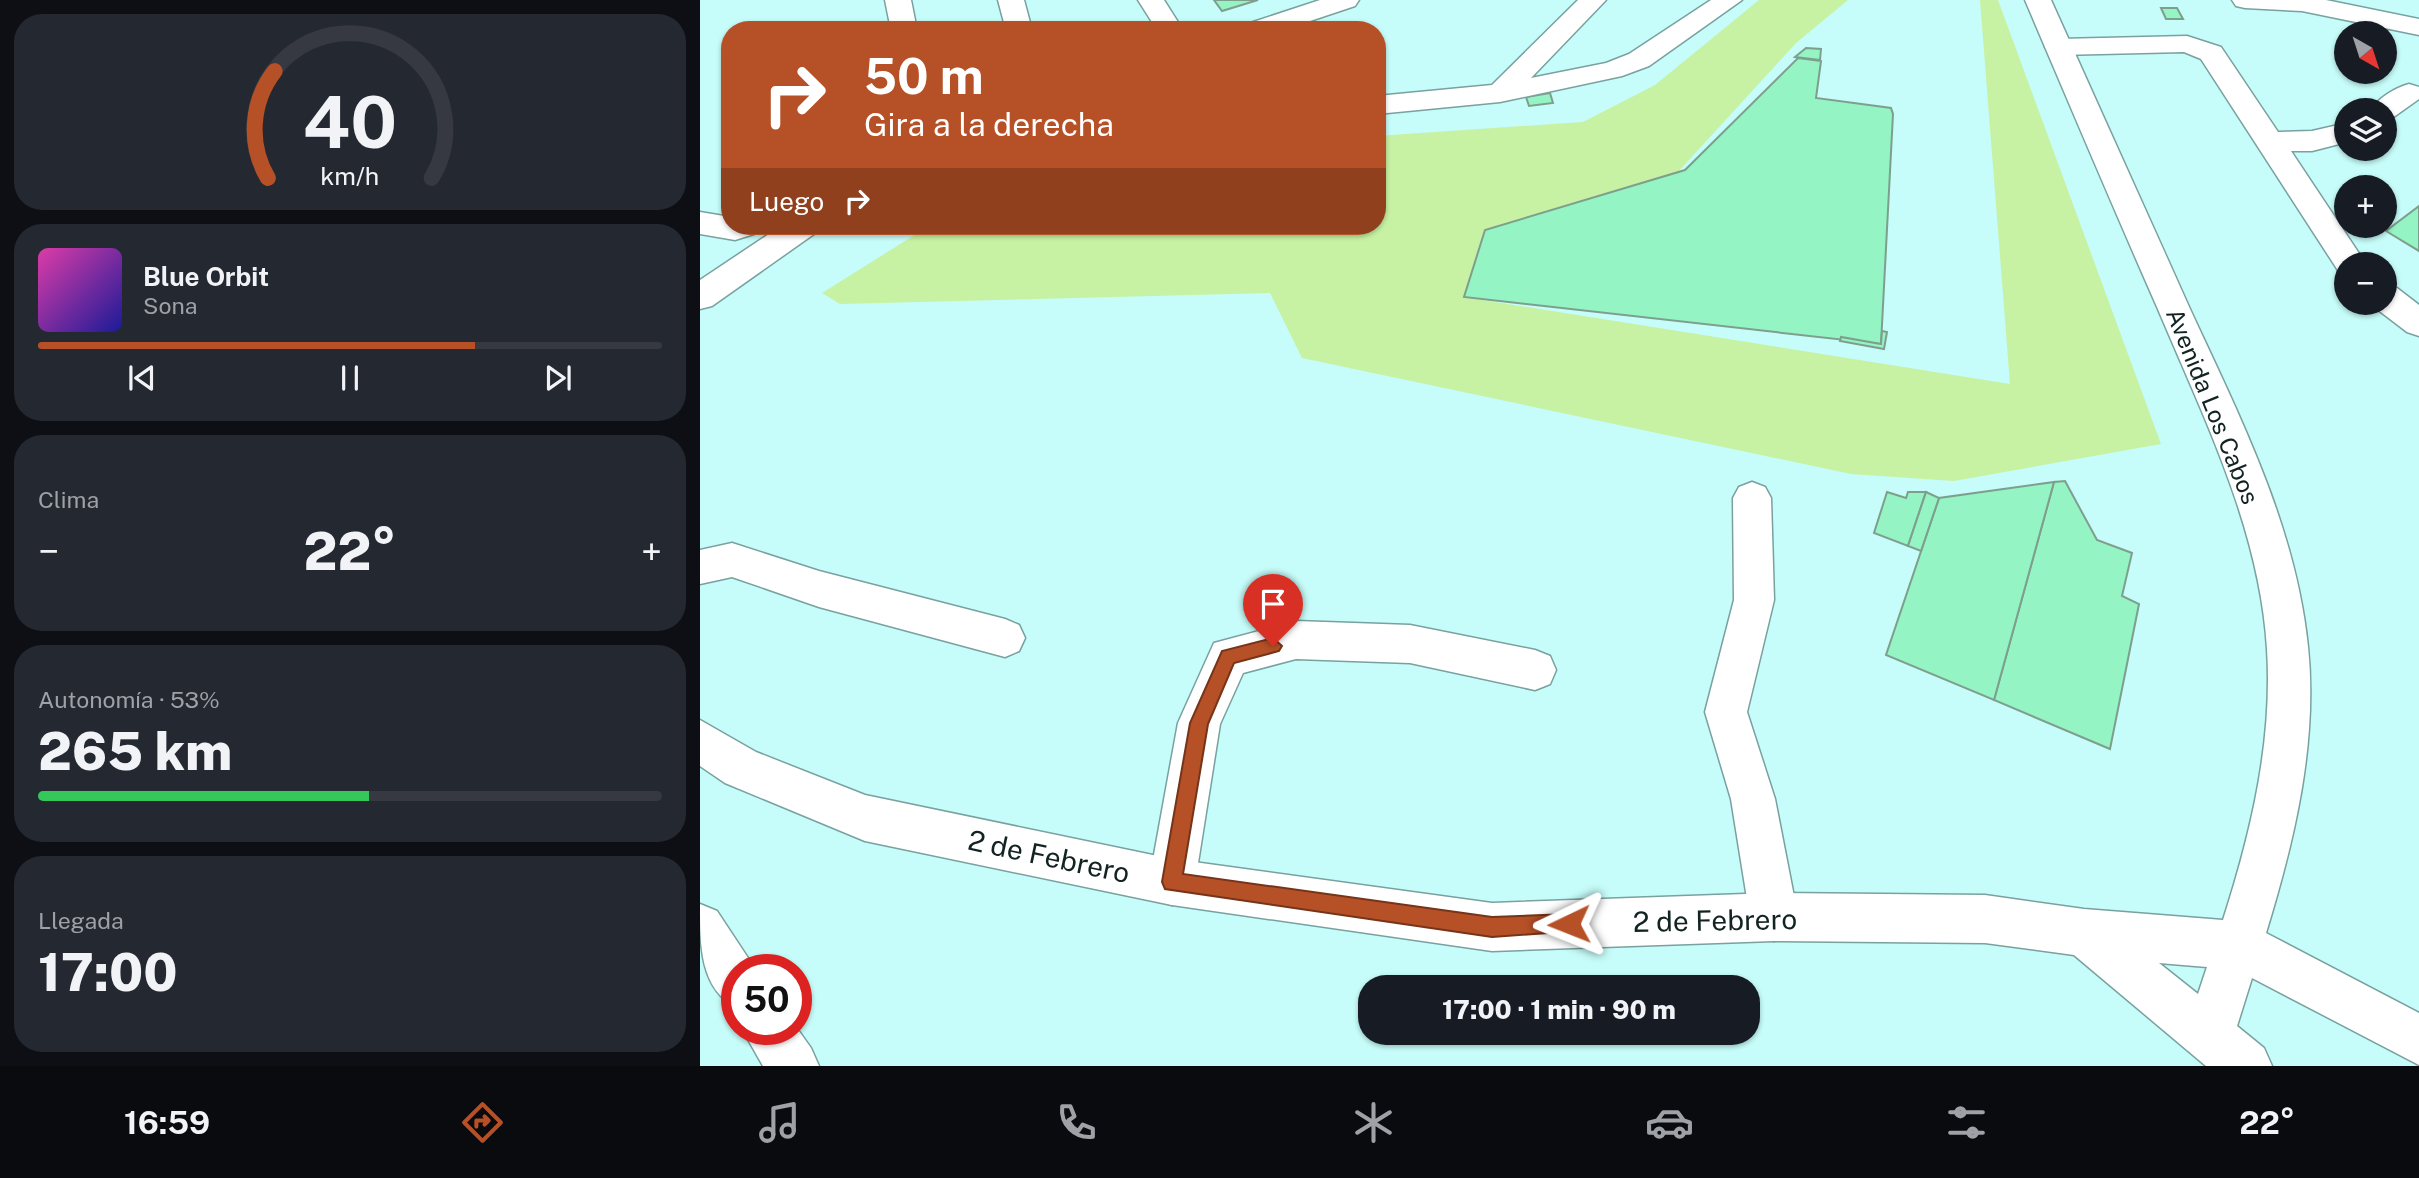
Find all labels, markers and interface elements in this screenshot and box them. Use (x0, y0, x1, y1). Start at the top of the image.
north arrow (2334, 21, 2398, 84)
map controls (2334, 21, 2397, 315)
text: 50 m (864, 47, 984, 105)
icon: right (749, 49, 840, 140)
text: 40 (303, 80, 397, 165)
button: layers (2334, 98, 2397, 161)
text: Gira a la derecha (864, 106, 1114, 143)
text: km/h (321, 161, 379, 191)
button: + (2334, 175, 2397, 238)
icon: right (838, 182, 876, 220)
text: Luego (749, 186, 824, 217)
button: − (2334, 252, 2397, 315)
text: Blue Orbit (143, 261, 269, 292)
text: Sona (143, 292, 197, 319)
street label: Avenida Los Cabos (2161, 304, 2265, 508)
icon: previous (123, 359, 161, 397)
icon: pause (331, 359, 369, 397)
icon: next (539, 359, 577, 397)
text: Clima (38, 486, 99, 513)
text: 22° (304, 521, 396, 582)
text: − (38, 529, 59, 574)
text: + (641, 529, 662, 574)
pin (1243, 574, 1303, 646)
icon: arrive (1254, 585, 1292, 623)
text: Autonomía · 53% (38, 686, 220, 713)
text: 265 km (38, 721, 232, 782)
street label: 2 de Febrero (965, 823, 1133, 889)
position arrow (1532, 887, 1606, 961)
street label: 2 de Febrero (1633, 902, 1797, 938)
text: Llegada (38, 907, 124, 934)
text: 17:00 (38, 942, 178, 1003)
speed limit sign: 50 (721, 954, 812, 1045)
text: 17:00 · 1 min · 90 m (1442, 994, 1676, 1025)
icon: directions (458, 1098, 507, 1147)
icon: music (755, 1098, 804, 1147)
icon: phone (1052, 1098, 1101, 1147)
icon: climate (1349, 1098, 1398, 1147)
icon: car (1645, 1098, 1694, 1147)
icon: filters (1942, 1098, 1991, 1147)
text: 16:59 (124, 1104, 210, 1141)
text: 22° (2239, 1104, 2295, 1141)

